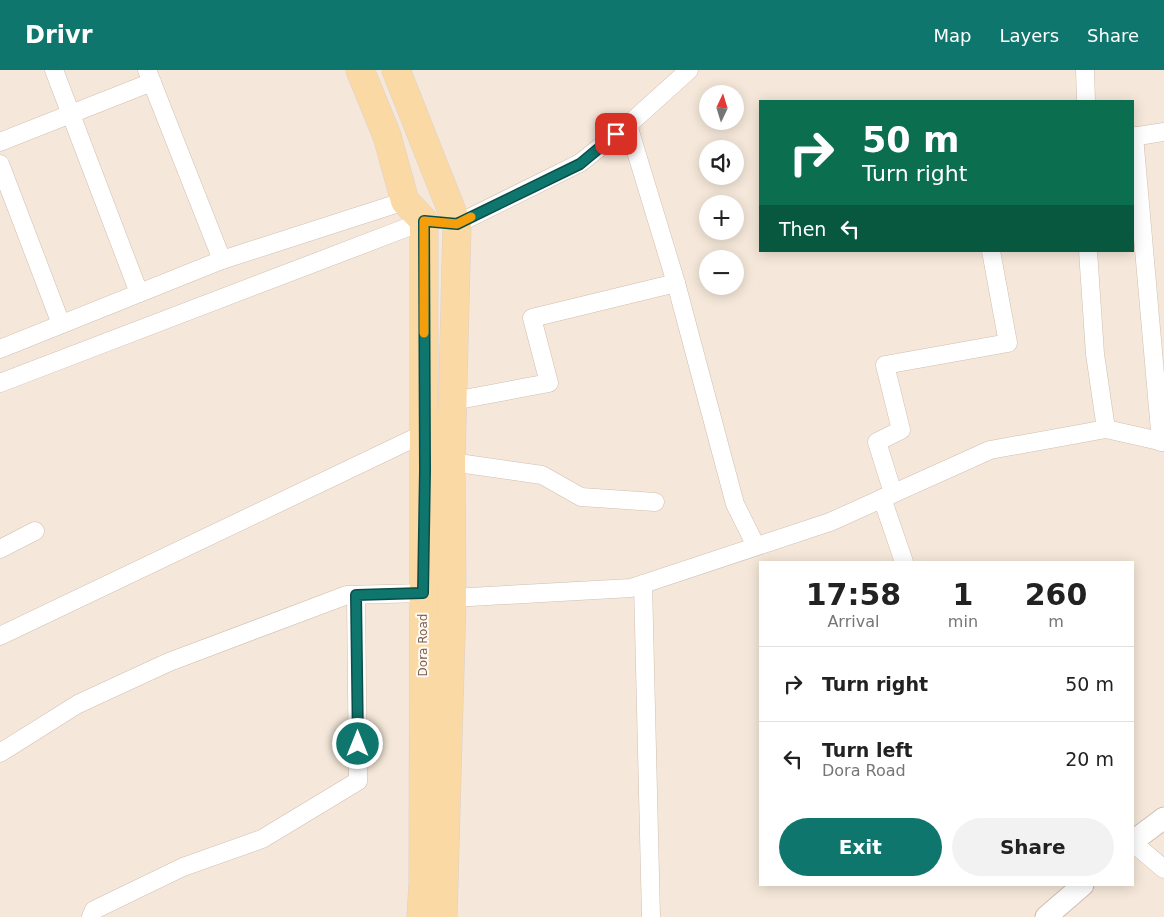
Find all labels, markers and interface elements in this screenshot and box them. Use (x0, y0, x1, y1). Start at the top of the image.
text: Drivr (25, 21, 92, 49)
text: Map (933, 25, 971, 46)
text: Layers (999, 25, 1059, 46)
text: Share (1087, 25, 1139, 46)
north arrow (699, 85, 744, 130)
map controls (699, 85, 744, 295)
pin (595, 113, 637, 155)
icon: arrive (602, 120, 630, 148)
icon: right (779, 120, 844, 185)
text: 50 m (862, 120, 959, 160)
button: sound (699, 140, 744, 185)
text: Turn right (862, 161, 967, 186)
button: + (699, 195, 744, 240)
icon: left (836, 215, 864, 243)
text: Then (779, 218, 826, 240)
button: − (699, 250, 744, 295)
text: 17:58 (806, 577, 901, 612)
text: 1 (952, 577, 973, 612)
text: 260 (1025, 577, 1087, 612)
text: Arrival (827, 612, 879, 631)
text: min (948, 612, 978, 631)
text: m (1048, 612, 1064, 631)
street label: Dora Road (416, 614, 430, 676)
icon: right (779, 670, 807, 698)
text: Turn right (822, 673, 928, 695)
text: 50 m (1065, 673, 1114, 695)
position arrow (331, 717, 383, 769)
text: Turn left (822, 739, 913, 761)
icon: left (779, 745, 807, 773)
text: 20 m (1065, 748, 1114, 770)
text: Dora Road (822, 761, 906, 780)
button: Exit (779, 818, 942, 876)
button: Share (952, 818, 1114, 876)

